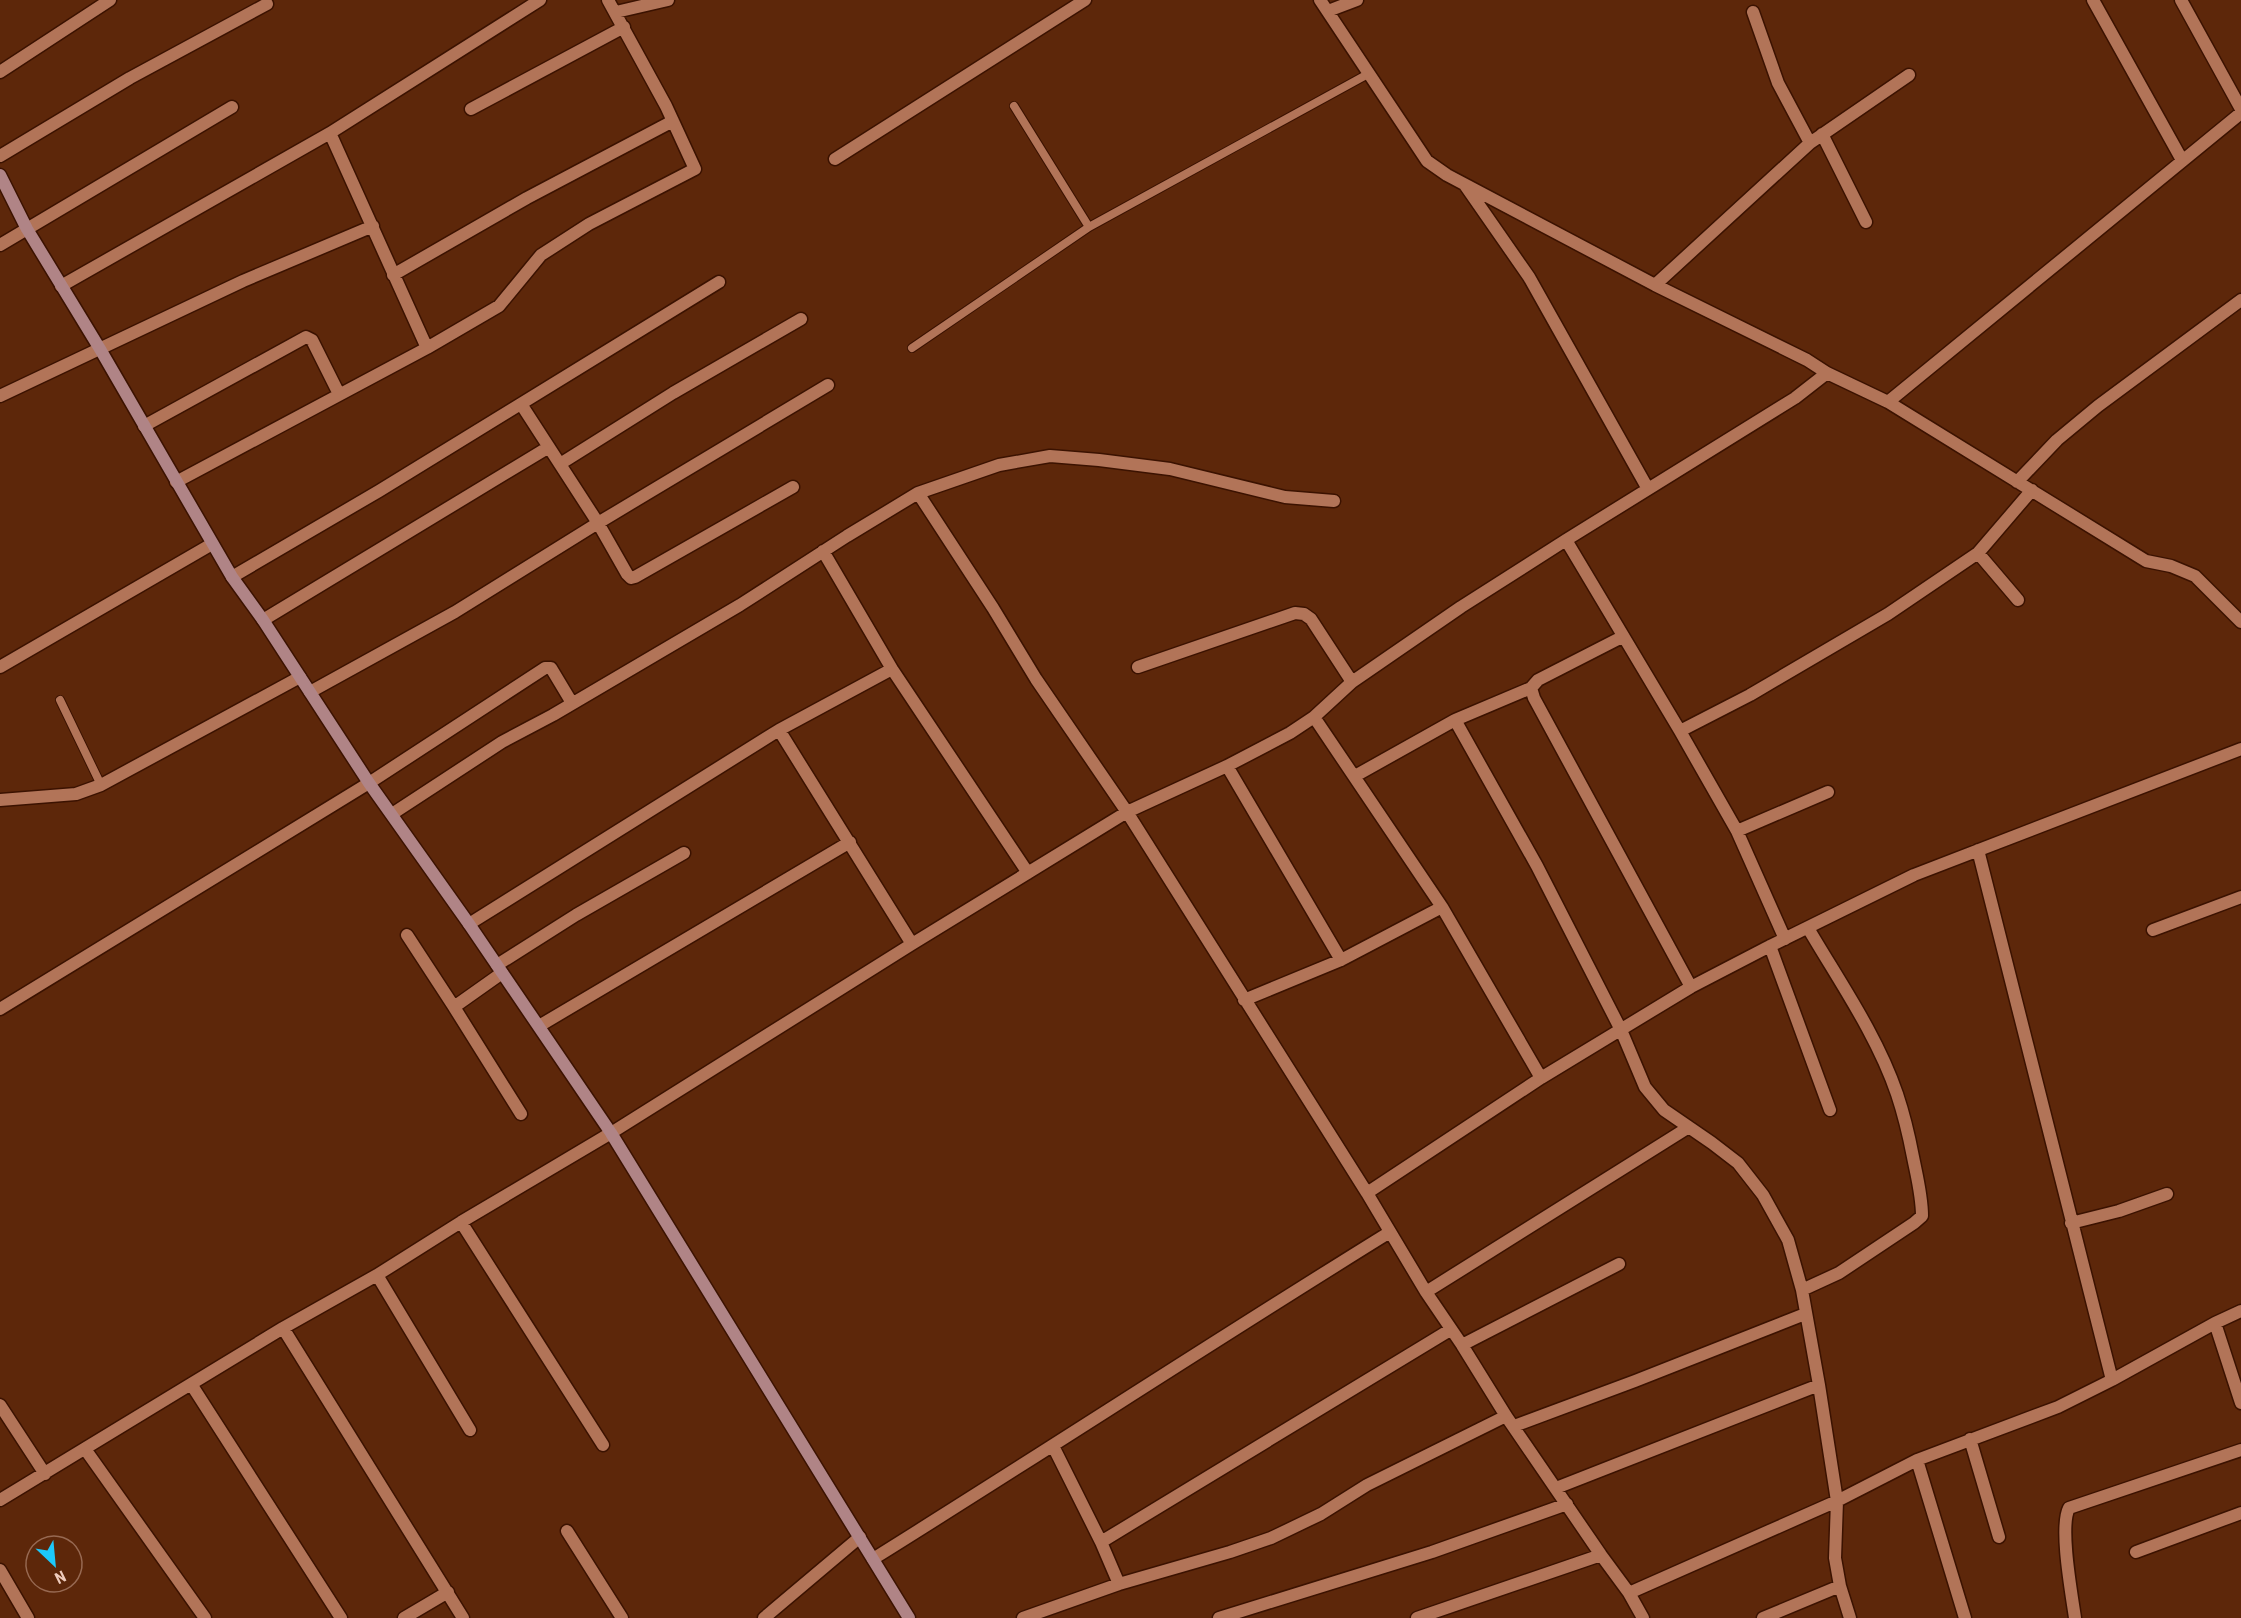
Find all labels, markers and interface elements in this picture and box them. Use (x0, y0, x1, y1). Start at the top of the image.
north arrow (24, 1534, 84, 1594)
text: N (52, 1566, 69, 1588)

